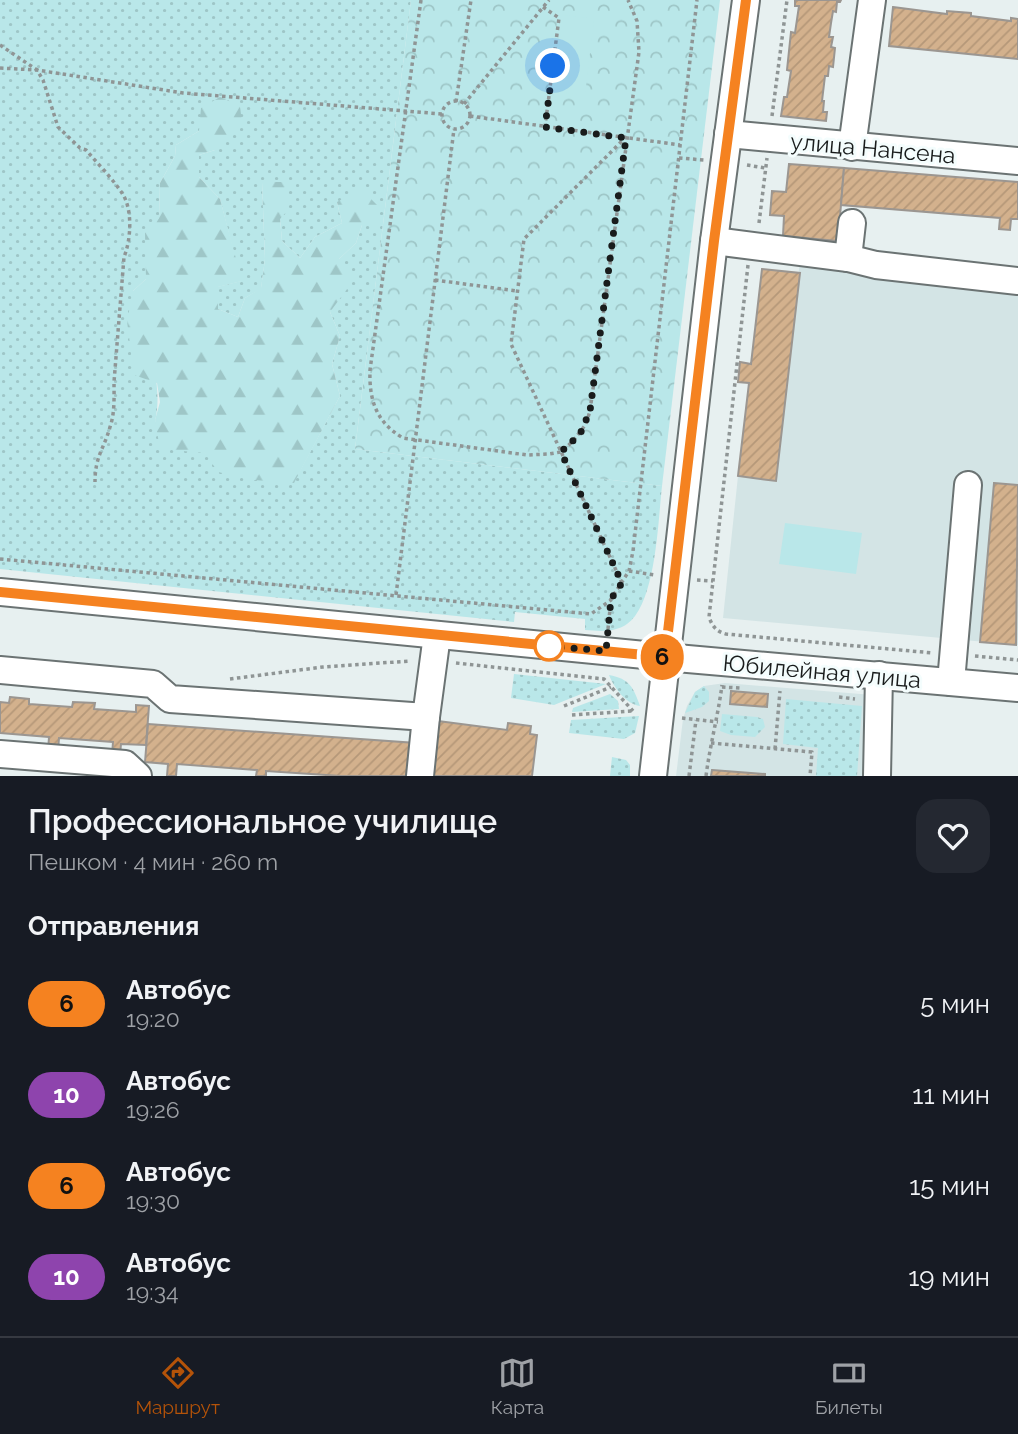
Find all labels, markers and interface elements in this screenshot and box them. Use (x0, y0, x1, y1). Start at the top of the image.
your location (535, 48, 570, 83)
street label: улица Нансена (789, 127, 957, 169)
unlabelled marker (534, 631, 564, 661)
line badge: 6 (639, 634, 685, 680)
text: 6 (655, 642, 669, 671)
street label: Юбилейная улица (722, 649, 922, 693)
button: heart (916, 799, 990, 873)
text: Профессиональное училище (28, 802, 497, 841)
text: Пешком · 4 мин · 260 m (28, 848, 278, 875)
text: Отправления (28, 911, 199, 941)
text: Автобус (126, 975, 231, 1005)
text: 6 (59, 989, 74, 1018)
text: 5 мин (920, 989, 990, 1019)
text: 19:20 (126, 1005, 180, 1032)
text: Автобус (126, 1066, 231, 1096)
text: 10 (53, 1080, 80, 1109)
text: 11 мин (912, 1080, 990, 1110)
text: 19:26 (126, 1096, 180, 1123)
text: Автобус (126, 1157, 231, 1187)
text: 6 (59, 1171, 74, 1200)
text: 15 мин (909, 1171, 990, 1201)
text: 19:30 (126, 1187, 180, 1214)
text: Автобус (126, 1248, 231, 1278)
text: 10 (53, 1262, 80, 1291)
text: 19 мин (908, 1262, 990, 1292)
text: 19:34 (126, 1278, 179, 1305)
tab: Маршрут (135, 1354, 220, 1418)
tab: Карта (491, 1354, 544, 1418)
tab: Билеты (815, 1354, 883, 1418)

